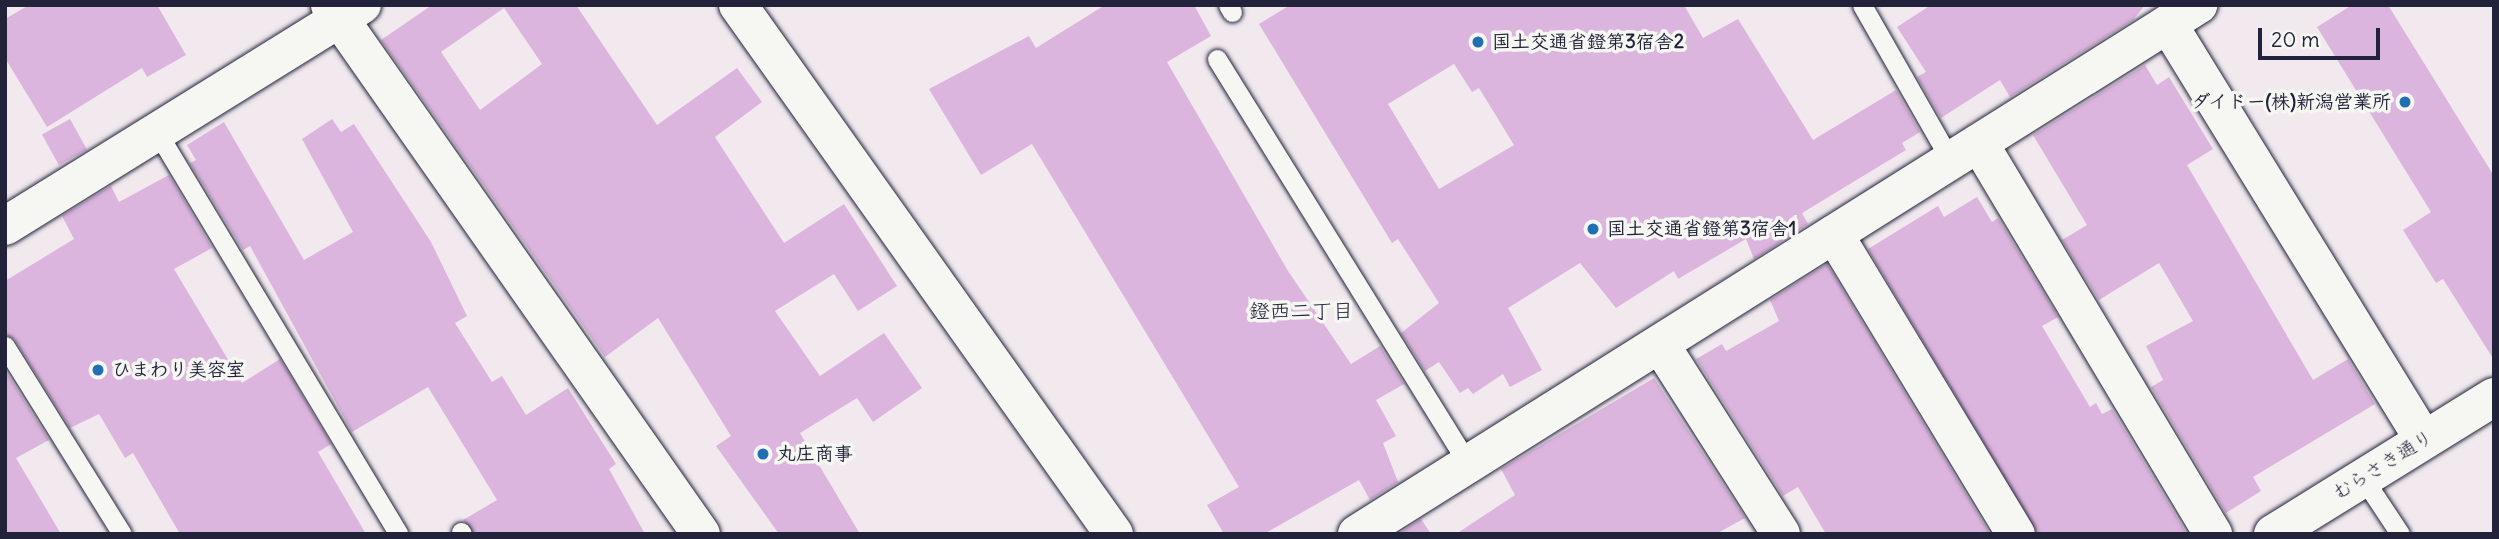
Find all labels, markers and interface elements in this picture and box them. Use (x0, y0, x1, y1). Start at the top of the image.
scale bar (2261, 14, 2384, 58)
text: 20 m (2271, 26, 2320, 53)
place label: 国土交通省鐙第3宿舎2 (1492, 31, 1684, 53)
marker: 国土交通省鐙第3宿舎2 (1470, 34, 1486, 50)
place label: ダイドー(株)新潟営業所 (2190, 91, 2391, 113)
marker: ダイドー(株)新潟営業所 (2397, 94, 2413, 110)
place label: 国土交通省鐙第3宿舎1 (1607, 218, 1796, 240)
marker: 国土交通省鐙第3宿舎1 (1585, 221, 1601, 237)
district label: 鐙西二丁目 (1249, 298, 1353, 324)
place label: ひまわり美容室 (112, 359, 245, 381)
marker: ひまわり美容室 (90, 362, 106, 378)
street label: むらさき通り (2329, 425, 2437, 505)
place label: 丸庄商事 (777, 443, 853, 465)
marker: 丸庄商事 (755, 446, 771, 462)

